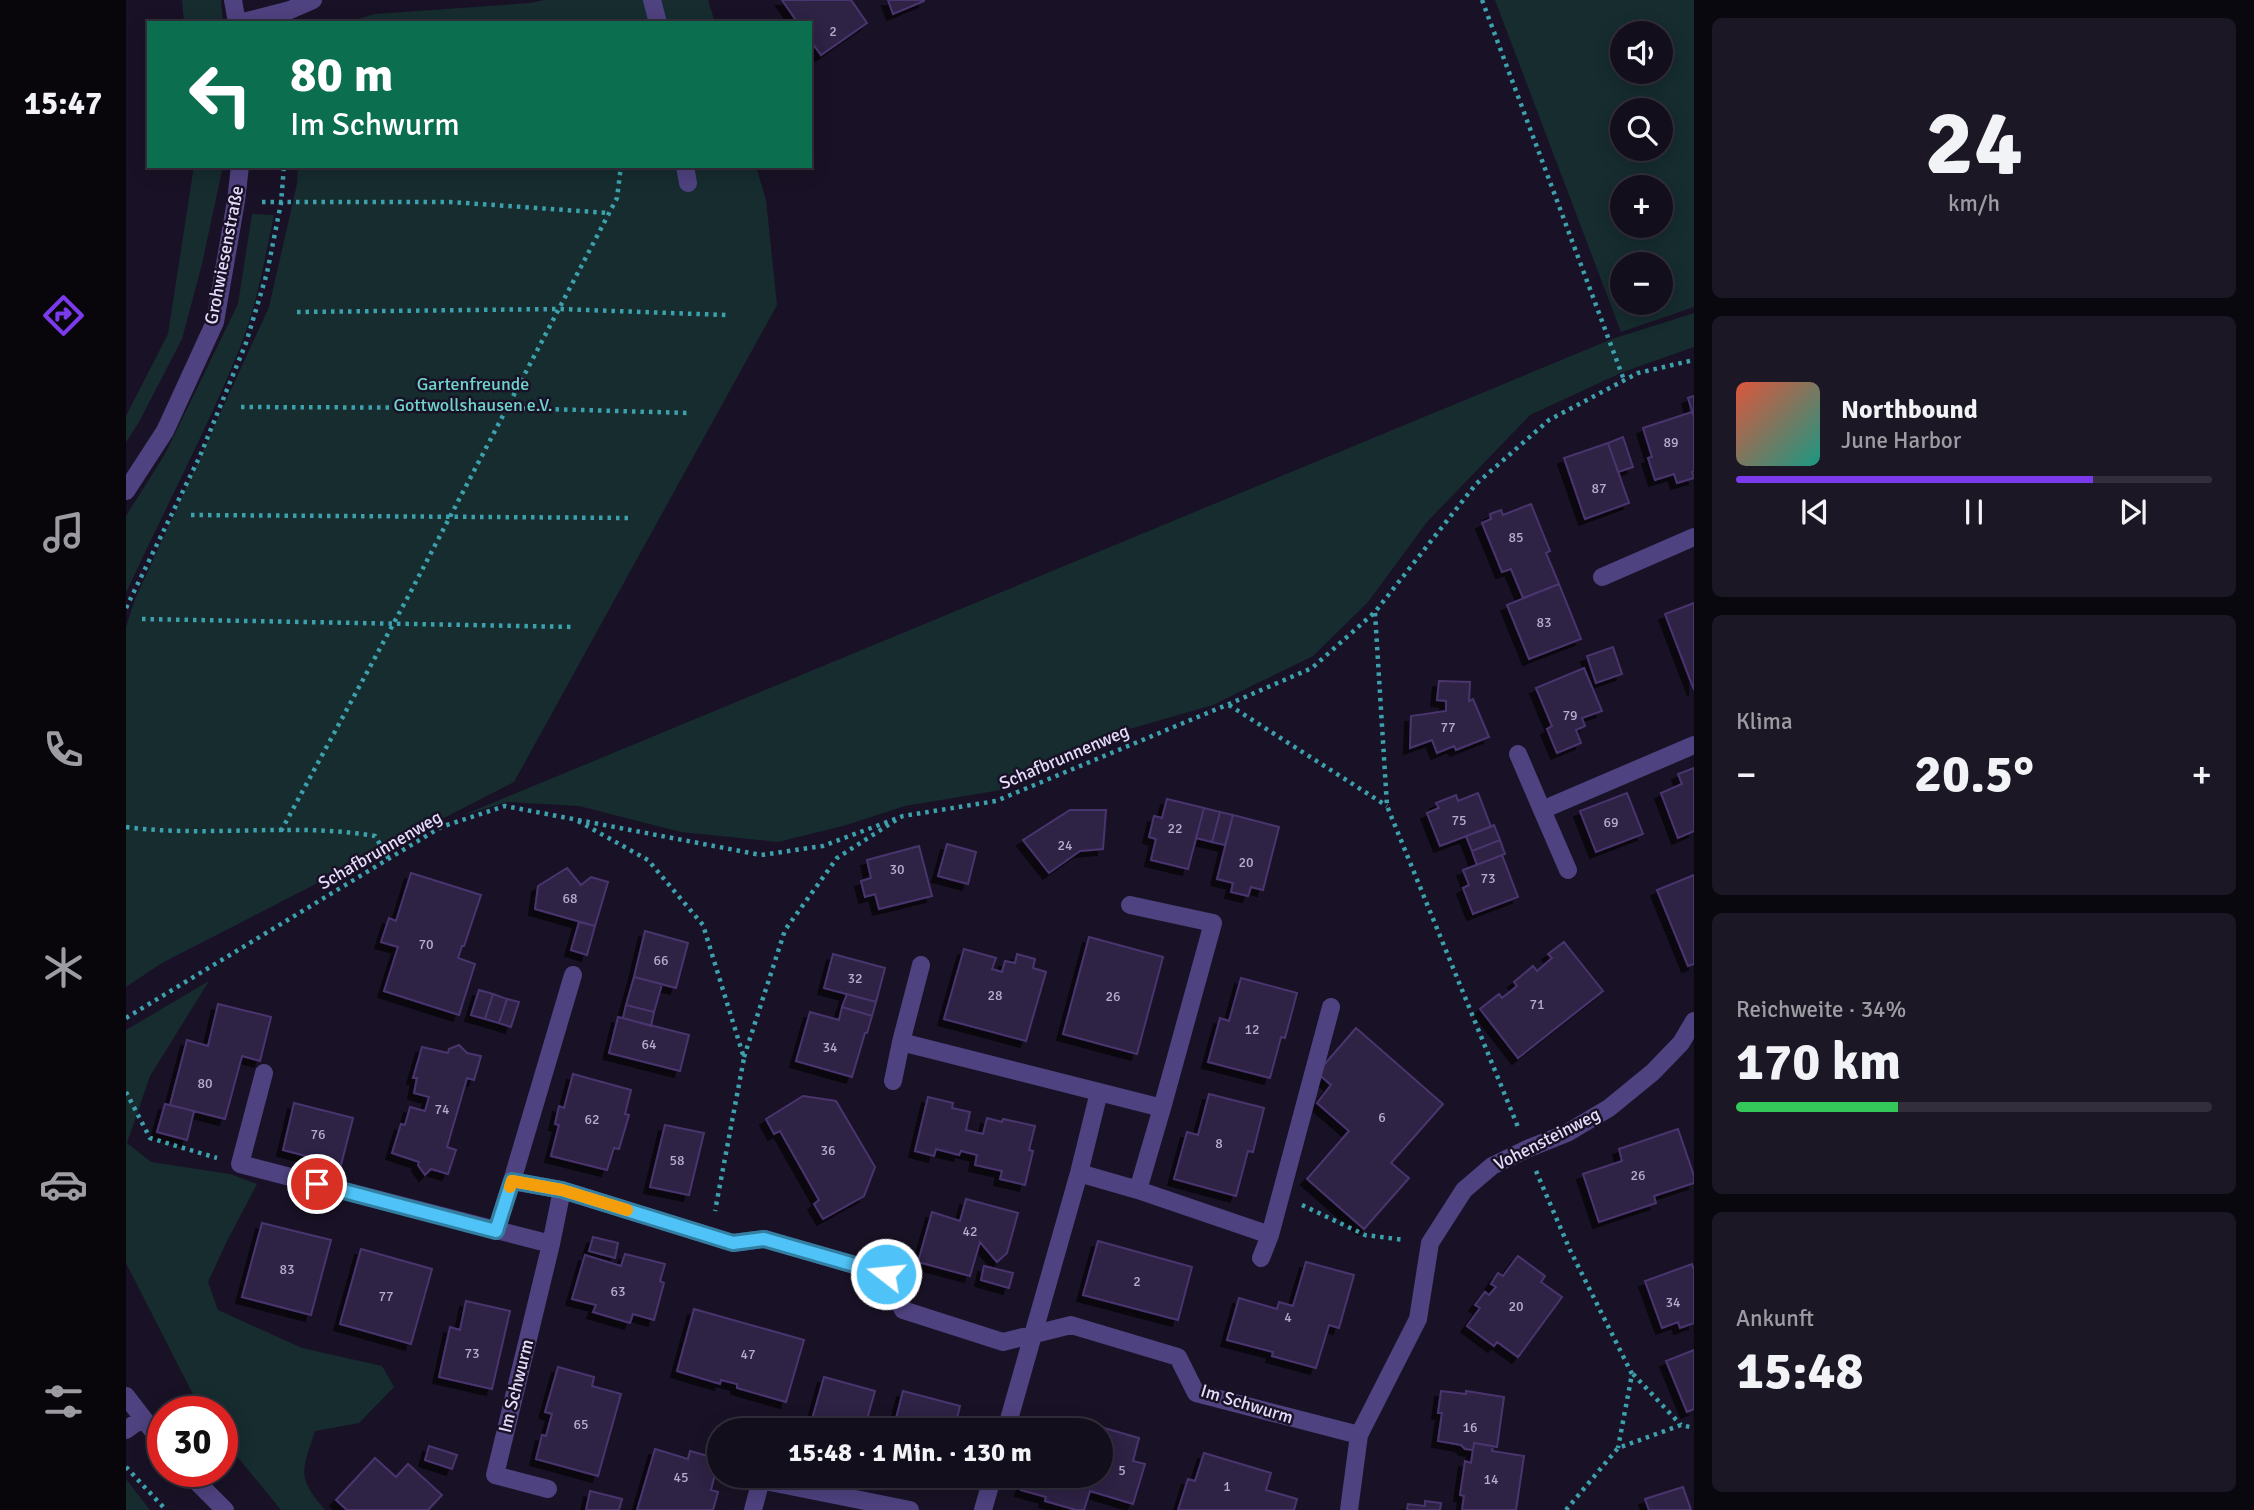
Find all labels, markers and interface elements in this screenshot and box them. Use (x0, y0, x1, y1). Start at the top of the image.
map controls (1610, 21, 1673, 315)
button: sound (1610, 21, 1673, 84)
house number: 2 (829, 23, 837, 40)
text: 80 m (290, 45, 393, 105)
icon: left (175, 49, 266, 140)
text: 15:47 (24, 84, 102, 123)
text: 24 (1925, 87, 2023, 200)
button: search (1610, 98, 1673, 161)
text: Im Schwurm (290, 105, 460, 144)
button: + (1610, 175, 1673, 238)
street label: Grohwiesenstraße (200, 184, 248, 326)
text: km/h (1948, 189, 2000, 218)
button: − (1610, 252, 1673, 315)
icon: directions (39, 291, 88, 340)
park label: Gartenfreunde Gottwollshausen e.V. (394, 373, 552, 416)
text: Northbound (1841, 394, 1978, 426)
text: June Harbor (1841, 426, 1961, 455)
house number: 89 (1663, 434, 1679, 451)
house number: 87 (1591, 480, 1607, 497)
icon: previous (1796, 493, 1834, 531)
icon: pause (1955, 493, 1993, 531)
icon: next (2114, 493, 2152, 531)
icon: music (39, 508, 88, 557)
house number: 85 (1508, 529, 1524, 546)
house number: 83 (1536, 614, 1552, 631)
house number: 79 (1562, 707, 1578, 724)
text: Klima (1736, 707, 1793, 736)
house number: 77 (1440, 719, 1456, 736)
street label: Schafbrunnenweg (996, 720, 1132, 794)
icon: phone (39, 725, 88, 774)
text: 20.5° (1914, 742, 2034, 806)
text: − (1736, 751, 1757, 798)
text: + (2191, 751, 2212, 798)
street label: Schafbrunnenweg (314, 806, 446, 894)
house number: 75 (1451, 812, 1467, 829)
house number: 69 (1603, 814, 1619, 831)
house number: 22 (1167, 820, 1183, 837)
house number: 24 (1057, 837, 1073, 854)
house number: 20 (1238, 854, 1254, 871)
house number: 30 (889, 861, 905, 878)
house number: 73 (1480, 870, 1496, 887)
house number: 68 (562, 890, 578, 907)
house number: 70 (418, 936, 434, 953)
icon: climate (39, 943, 88, 992)
house number: 66 (653, 952, 669, 969)
house number: 32 (847, 970, 863, 987)
house number: 28 (987, 987, 1003, 1004)
house number: 26 (1105, 988, 1121, 1005)
text: Reichweite · 34% (1736, 995, 1906, 1024)
house number: 71 (1529, 996, 1545, 1013)
house number: 12 (1244, 1021, 1260, 1038)
text: 170 km (1736, 1030, 1901, 1094)
house number: 64 (641, 1036, 657, 1053)
house number: 34 (822, 1039, 838, 1056)
house number: 80 (197, 1075, 213, 1092)
house number: 74 (434, 1101, 450, 1118)
street label: Vohensteinweg (1490, 1103, 1604, 1175)
house number: 6 (1378, 1109, 1386, 1126)
house number: 62 (584, 1111, 600, 1128)
house number: 76 (310, 1126, 326, 1143)
house number: 8 (1215, 1135, 1223, 1152)
house number: 36 (820, 1142, 836, 1159)
house number: 58 (669, 1152, 685, 1169)
pin (287, 1154, 347, 1214)
icon: car (39, 1160, 88, 1209)
icon: arrive (298, 1165, 336, 1203)
house number: 26 (1630, 1167, 1646, 1184)
house number: 42 (962, 1223, 978, 1240)
position arrow (849, 1237, 923, 1311)
house number: 83 (279, 1261, 295, 1278)
house number: 2 (1133, 1273, 1141, 1290)
house number: 63 (610, 1283, 626, 1300)
house number: 77 (378, 1288, 394, 1305)
house number: 34 (1665, 1294, 1681, 1311)
house number: 20 (1508, 1298, 1524, 1315)
text: Ankunft (1736, 1304, 1814, 1333)
house number: 4 (1284, 1309, 1292, 1326)
street label: Im Schwurm (494, 1337, 538, 1435)
text: 15:48 (1736, 1339, 1864, 1403)
house number: 73 (464, 1345, 480, 1362)
house number: 47 (740, 1346, 756, 1363)
icon: filters (39, 1377, 88, 1426)
street label: Im Schwurm (1198, 1380, 1296, 1428)
speed limit sign: 30 (147, 1396, 238, 1487)
house number: 65 (573, 1416, 589, 1433)
house number: 16 (1462, 1419, 1478, 1436)
text: 15:48 · 1 Min. · 130 m (788, 1437, 1032, 1469)
house number: 5 (1118, 1462, 1126, 1479)
house number: 45 (673, 1469, 689, 1486)
house number: 14 (1483, 1471, 1499, 1488)
house number: 1 (1223, 1478, 1231, 1495)

